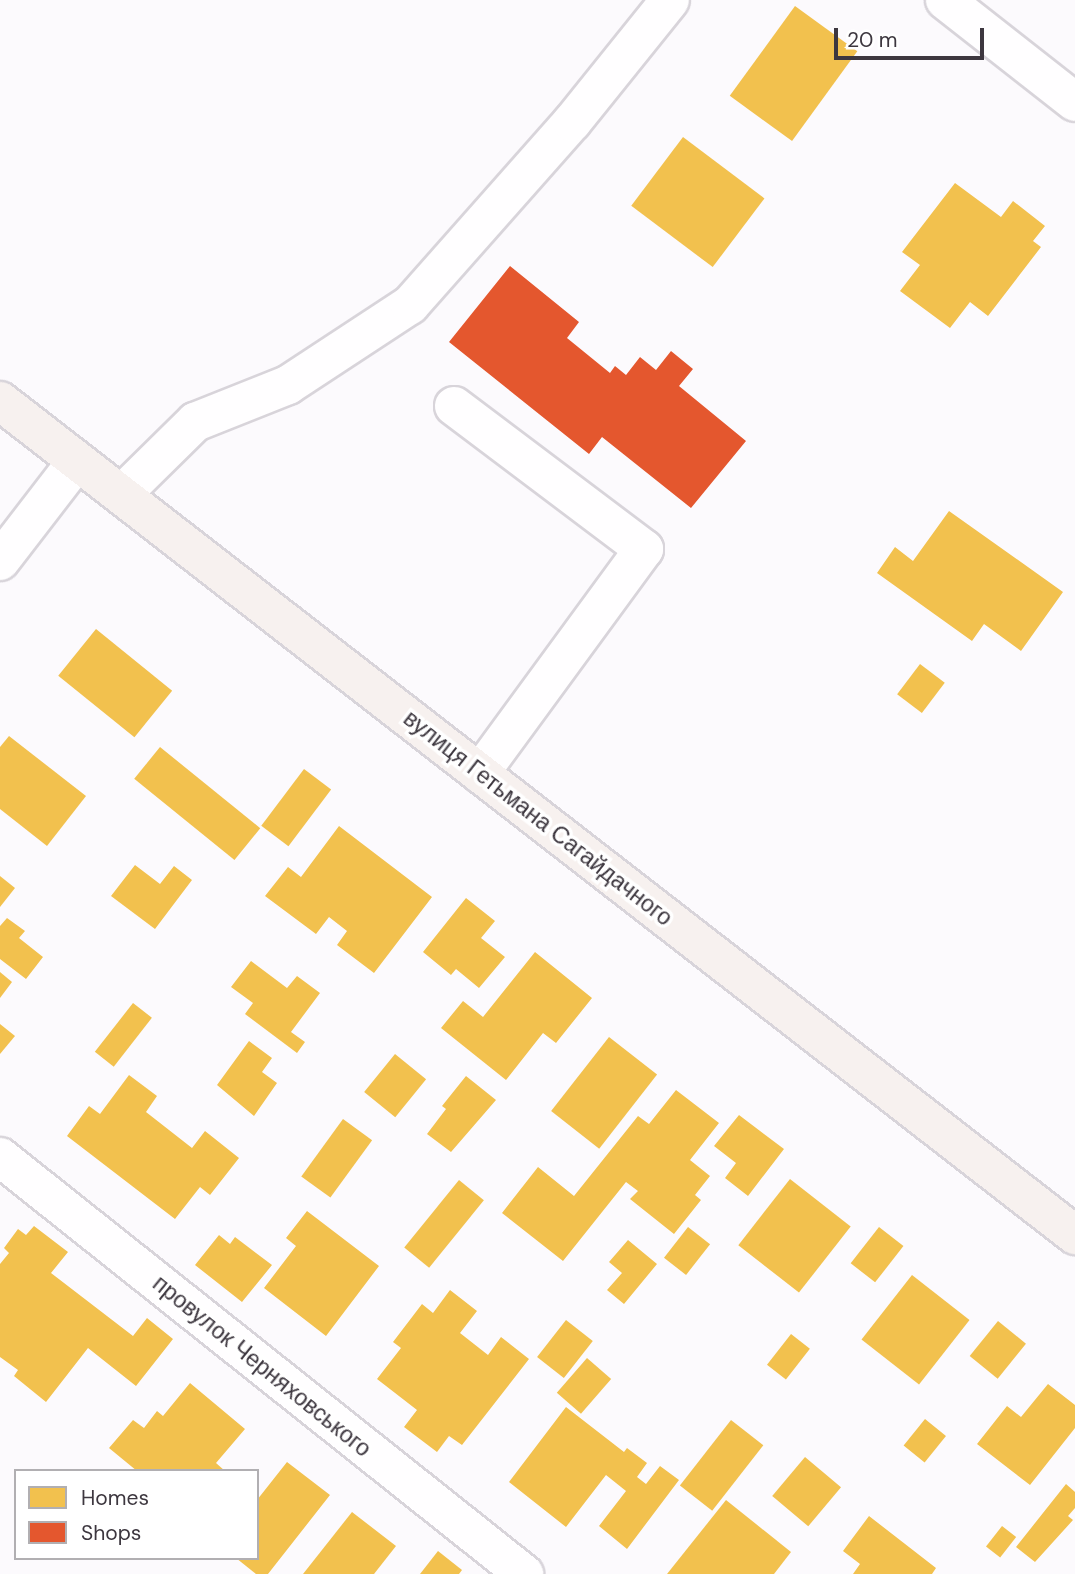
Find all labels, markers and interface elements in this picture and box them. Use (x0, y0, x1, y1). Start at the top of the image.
scale bar (837, 14, 988, 58)
text: 20 m (847, 26, 898, 54)
street label: вулиця Гетьмана Сагайдачного (398, 704, 678, 932)
street label: провулок Черняховського (147, 1269, 377, 1463)
legend (14, 1469, 259, 1560)
text: Homes (81, 1484, 149, 1512)
text: Shops (81, 1519, 141, 1547)

